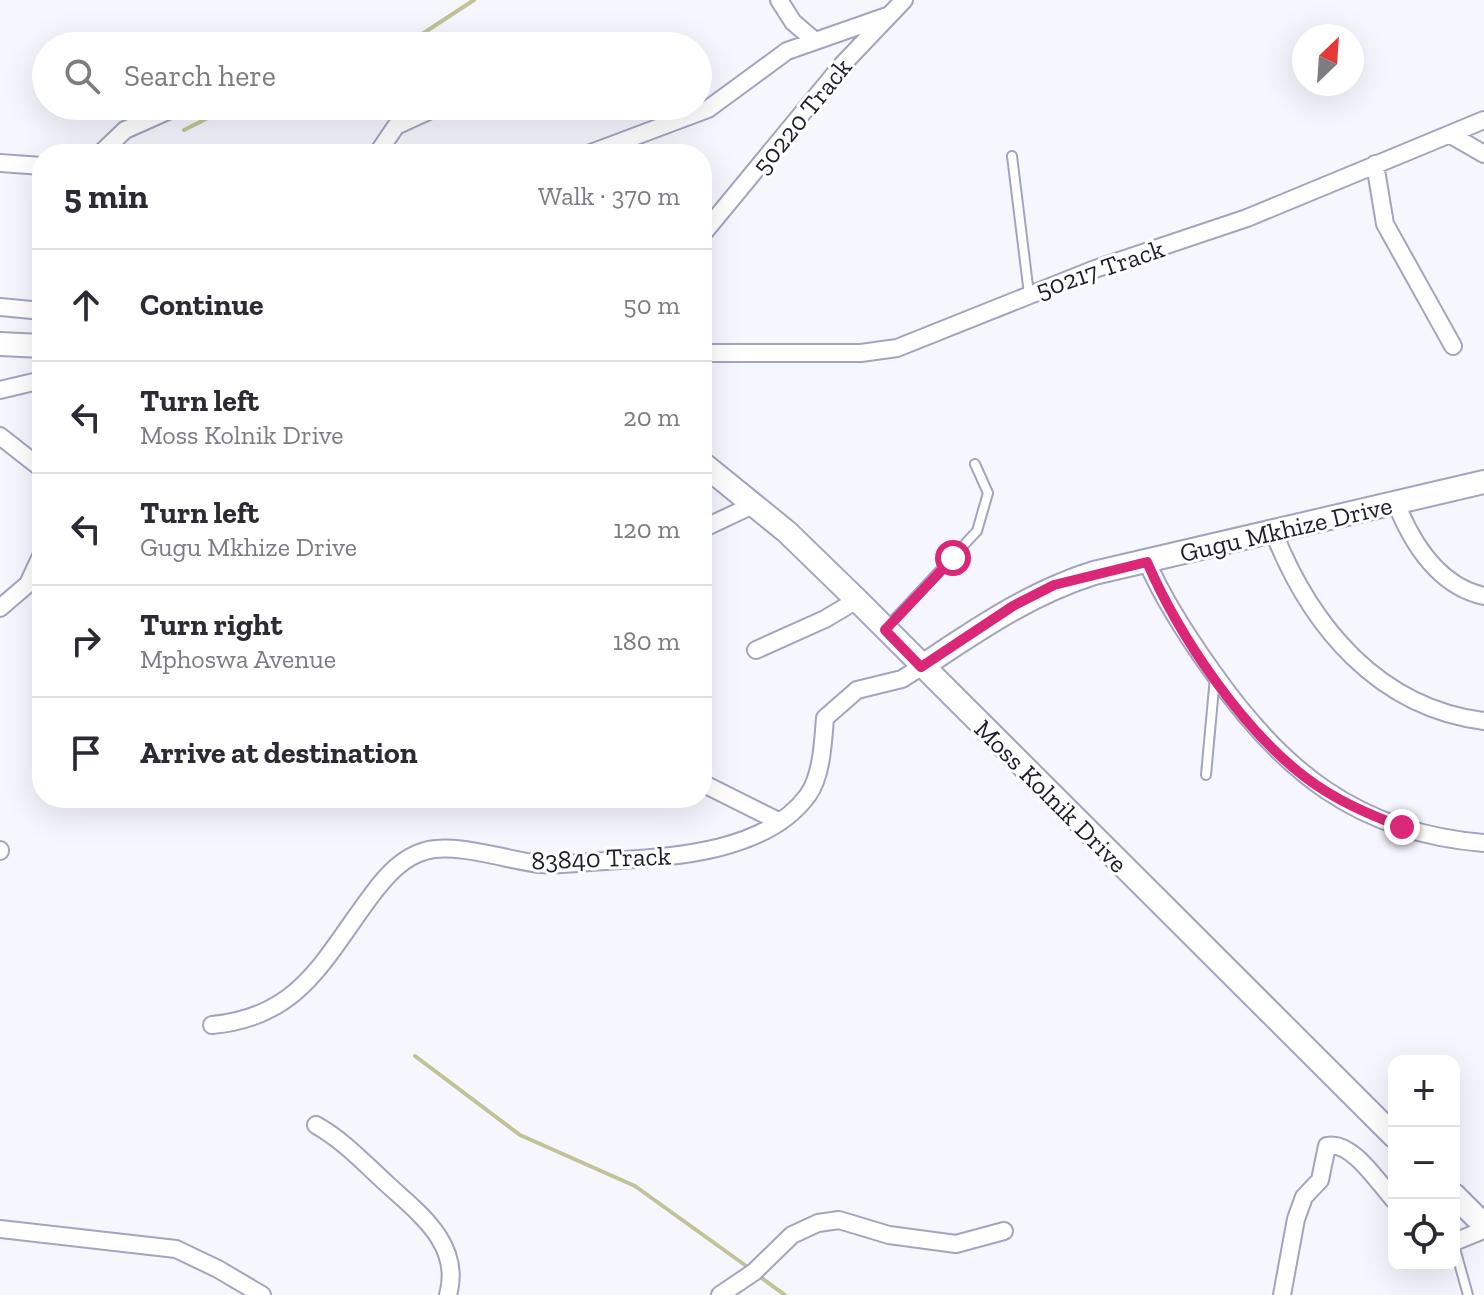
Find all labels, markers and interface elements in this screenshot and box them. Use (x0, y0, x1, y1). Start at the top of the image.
north arrow (1292, 24, 1364, 96)
search box (32, 32, 712, 120)
street label: 50220 Track (745, 51, 859, 181)
icon: search (60, 54, 104, 98)
text: Search here (124, 58, 276, 94)
text: 5 min (64, 176, 148, 217)
text: Walk · 370 m (538, 180, 680, 212)
street label: 50217 Track (1032, 232, 1169, 306)
icon: ahead (64, 283, 108, 327)
text: Continue (140, 287, 264, 323)
text: 50 m (623, 289, 680, 321)
text: Turn left (140, 383, 259, 419)
icon: left (64, 395, 108, 439)
text: 20 m (623, 401, 680, 433)
text: Moss Kolnik Drive (140, 419, 344, 451)
street label: Gugu Mkhize Drive (1177, 489, 1395, 569)
text: Turn left (140, 495, 259, 531)
icon: left (64, 507, 108, 551)
text: 120 m (613, 513, 680, 545)
text: Gugu Mkhize Drive (140, 531, 357, 563)
route start (935, 540, 971, 576)
text: Turn right (140, 607, 282, 643)
icon: right (64, 619, 108, 663)
text: 180 m (613, 625, 680, 657)
text: Mphoswa Avenue (140, 643, 336, 675)
street label: Moss Kolnik Drive (968, 713, 1134, 879)
icon: arrive (64, 731, 108, 775)
text: Arrive at destination (140, 735, 417, 771)
route end (1384, 809, 1420, 845)
street label: 83840 Track (531, 840, 672, 876)
map controls (1388, 1055, 1460, 1271)
button: + (1388, 1055, 1460, 1127)
button: − (1388, 1127, 1460, 1199)
button: locate (1388, 1199, 1460, 1271)

